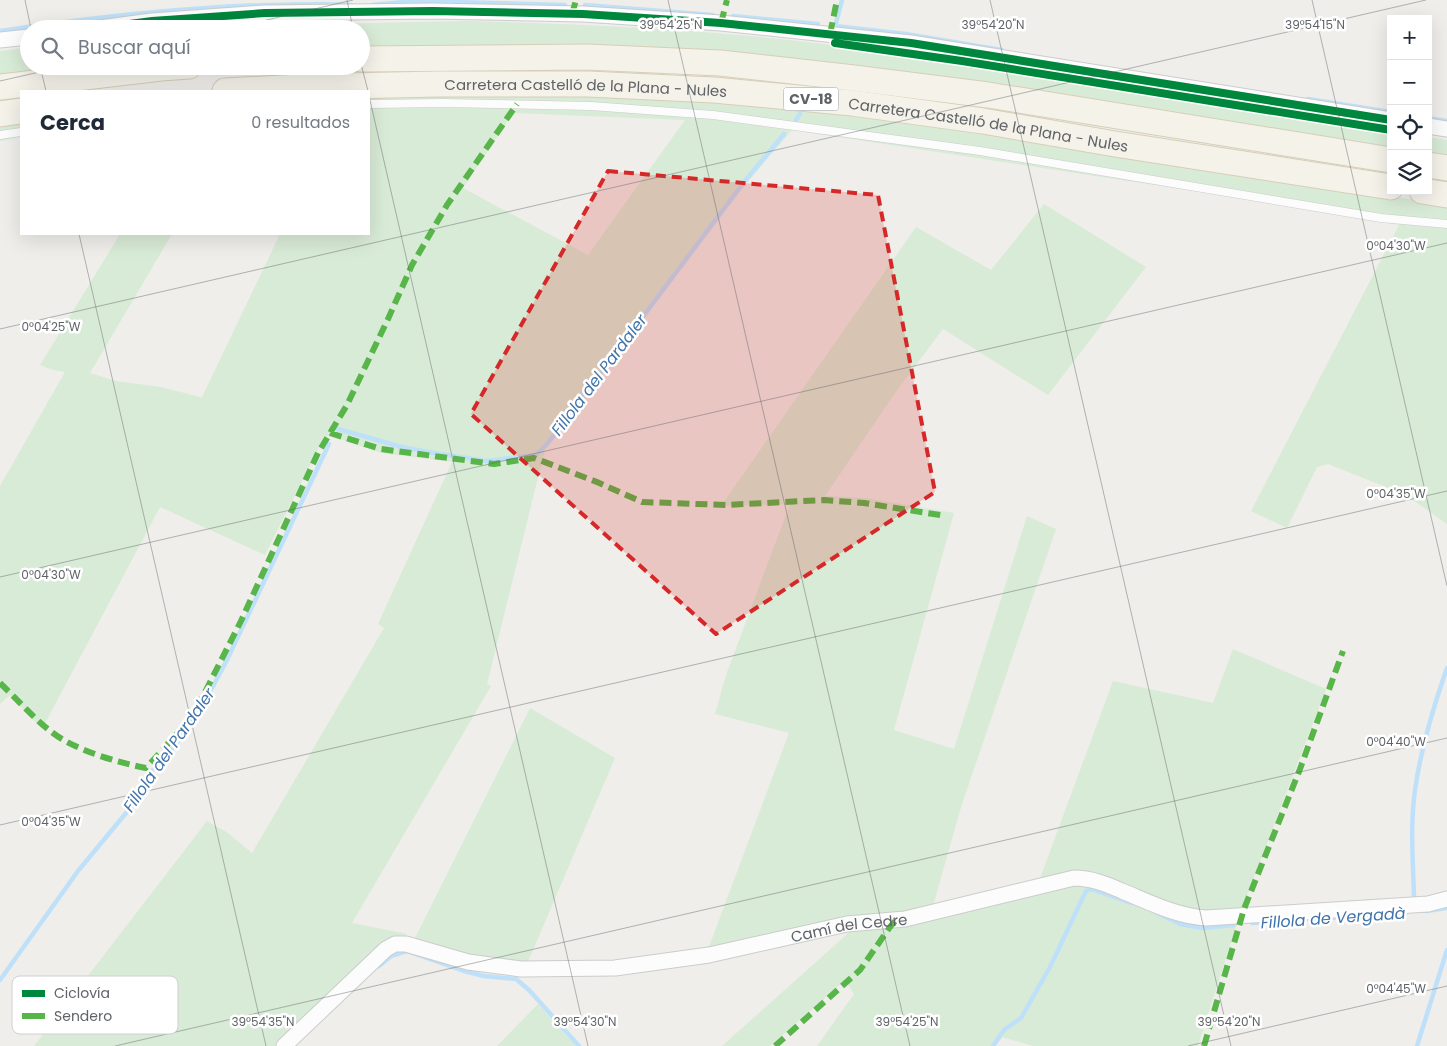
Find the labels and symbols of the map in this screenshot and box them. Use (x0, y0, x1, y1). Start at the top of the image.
text: 39°54'25"N (640, 16, 702, 33)
text: 39°54'20"N (962, 16, 1024, 33)
text: 39°54'15"N (1285, 16, 1345, 33)
street label: Carretera Castelló de la Plana - Nules (444, 73, 728, 102)
road number: CV-18 (784, 88, 838, 110)
street label: Carretera Castelló de la Plana - Nules (847, 92, 1130, 156)
text: 0°04'30"W (1366, 237, 1426, 254)
water label: Fillola del Pardaler (546, 309, 653, 440)
text: 0°04'25"W (21, 318, 81, 335)
text: 0°04'35"W (1366, 485, 1426, 502)
text: 0°04'30"W (21, 566, 81, 583)
water label: Fillola del Pardaler (118, 683, 221, 817)
text: 0°04'40"W (1366, 733, 1426, 750)
text: 0°04'35"W (21, 813, 81, 830)
water label: Fillola de Vergadà (1260, 901, 1406, 935)
street label: Camí del Cedre (789, 908, 908, 947)
legend (12, 976, 178, 1034)
text: 0°04'45"W (1366, 980, 1426, 997)
text: Ciclovía (54, 983, 110, 1003)
text: Sendero (54, 1006, 112, 1026)
text: 39°54'35"N (231, 1013, 295, 1030)
text: 39°54'30"N (553, 1013, 617, 1030)
text: 39°54'25"N (876, 1013, 938, 1030)
text: 39°54'20"N (1198, 1013, 1260, 1030)

